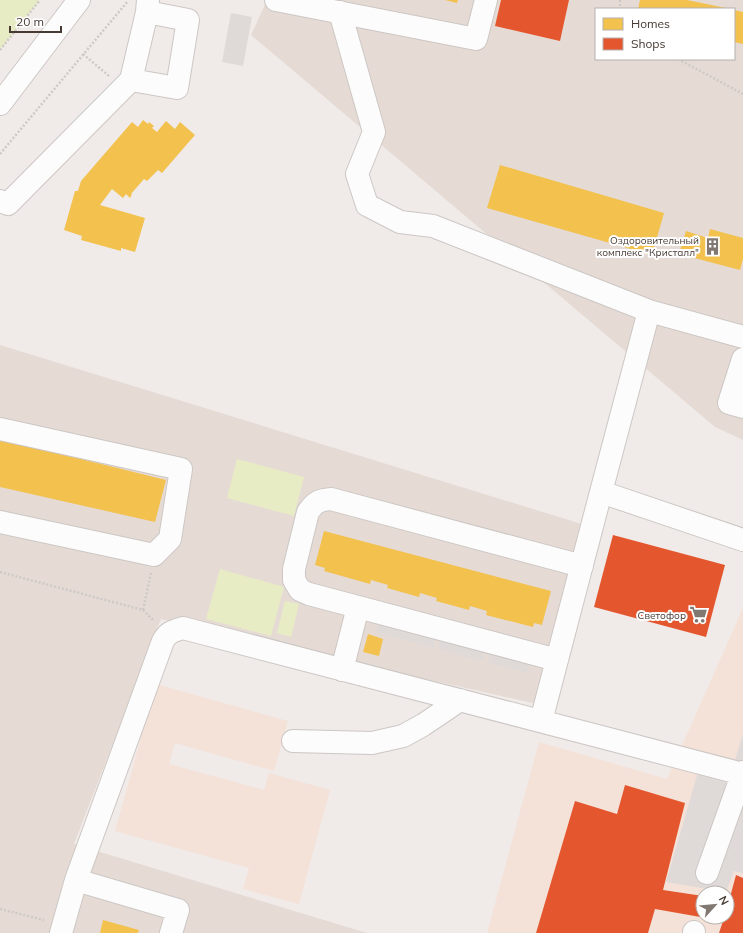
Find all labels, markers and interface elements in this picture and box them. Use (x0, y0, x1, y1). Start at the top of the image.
scale bar (10, 8, 61, 34)
legend (595, 8, 735, 60)
text: 20 m (16, 14, 44, 29)
text: Homes (631, 16, 670, 31)
text: Shops (631, 36, 666, 51)
place label: Оздоровительный комплекс "Кристалл" (597, 234, 699, 259)
building icon: Оздоровительный комплекс "Кристалл" (702, 236, 722, 256)
supermarket icon: Светофор (689, 605, 709, 625)
place label: Светофор (638, 609, 686, 622)
north arrow (695, 885, 735, 925)
text: N (716, 894, 732, 907)

